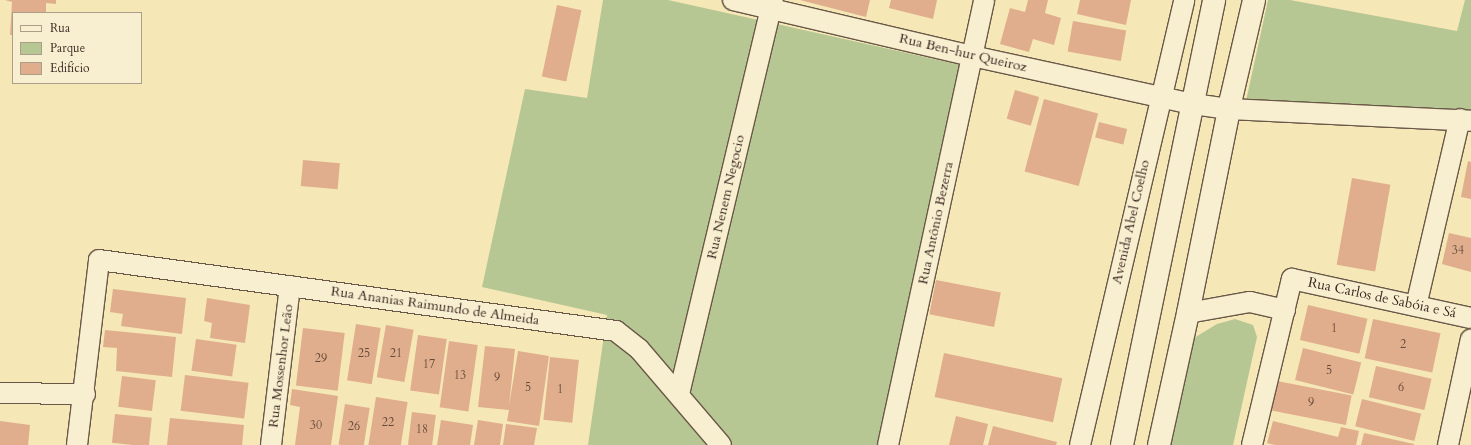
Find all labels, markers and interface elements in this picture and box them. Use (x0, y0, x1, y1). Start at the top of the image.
legend (12, 12, 142, 84)
text: Rua (50, 20, 70, 36)
street label: Rua Ben-hur Queiroz (898, 30, 1028, 76)
text: Parque (50, 40, 85, 56)
text: Edifício (50, 60, 90, 76)
street label: Rua Nenem Negocio (704, 133, 748, 261)
street label: Avenida Abel Coelho (1109, 158, 1153, 286)
street label: Rua Antônio Bezerra (915, 160, 957, 286)
house number: 34 (1452, 244, 1464, 258)
street label: Rua Carlos de Sabóia e Sá (1306, 274, 1458, 322)
street label: Rua Ananias Raimundo de Almeida (330, 283, 540, 329)
street label: Rua Mossenhor Leão (265, 303, 297, 429)
house number: 1 (1331, 322, 1337, 336)
house number: 2 (1400, 338, 1406, 352)
house number: 25 (358, 347, 370, 361)
house number: 21 (390, 347, 402, 361)
house number: 29 (315, 352, 327, 366)
house number: 17 (423, 358, 435, 372)
house number: 5 (1326, 364, 1332, 378)
house number: 13 (454, 369, 466, 383)
house number: 9 (494, 371, 500, 385)
house number: 5 (525, 381, 531, 395)
house number: 6 (1398, 381, 1404, 395)
house number: 1 (557, 383, 563, 397)
house number: 9 (1308, 396, 1314, 410)
house number: 22 (382, 416, 394, 430)
house number: 30 (310, 419, 322, 433)
house number: 26 (348, 420, 360, 434)
house number: 18 (416, 423, 428, 437)

